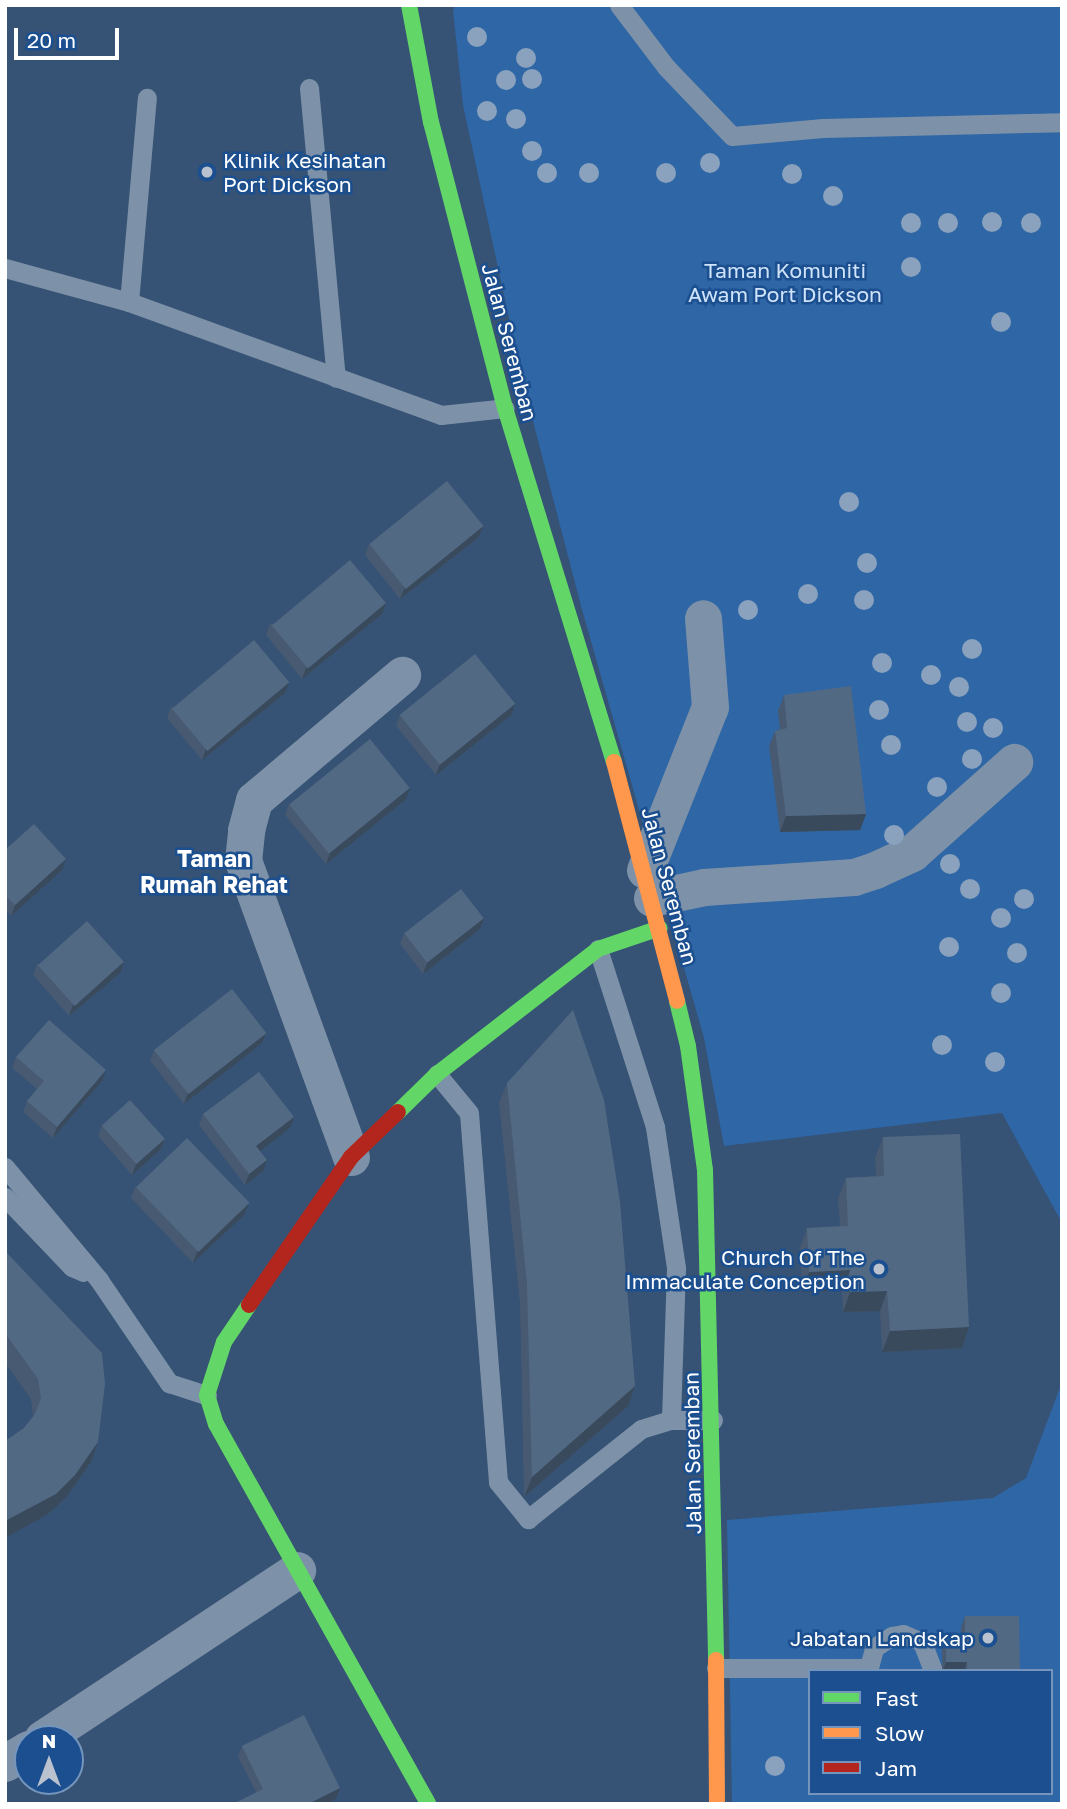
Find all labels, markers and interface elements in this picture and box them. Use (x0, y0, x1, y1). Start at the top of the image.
scale bar (18, 14, 122, 58)
text: 20 m (27, 27, 76, 53)
place label: Klinik Kesihatan Port Dickson (223, 147, 386, 197)
marker: Klinik Kesihatan Port Dickson (197, 162, 217, 182)
park label: Taman Komuniti Awam Port Dickson (688, 257, 882, 307)
street label: Jalan Seremban (477, 260, 543, 424)
street label: Jalan Seremban (637, 804, 703, 968)
district label: Taman Rumah Rehat (140, 844, 288, 898)
place label: Church Of The Immaculate Conception (625, 1244, 865, 1294)
marker: Church Of The Immaculate Conception (871, 1261, 887, 1277)
street label: Jalan Seremban (678, 1372, 706, 1534)
place label: Jabatan Landskap (790, 1625, 974, 1651)
marker: Jabatan Landskap (980, 1630, 996, 1646)
legend (808, 1669, 1053, 1795)
text: Fast (875, 1685, 918, 1711)
text: Slow (875, 1720, 924, 1746)
north arrow (14, 1725, 84, 1795)
text: N (42, 1729, 56, 1752)
text: Jam (875, 1755, 917, 1781)

